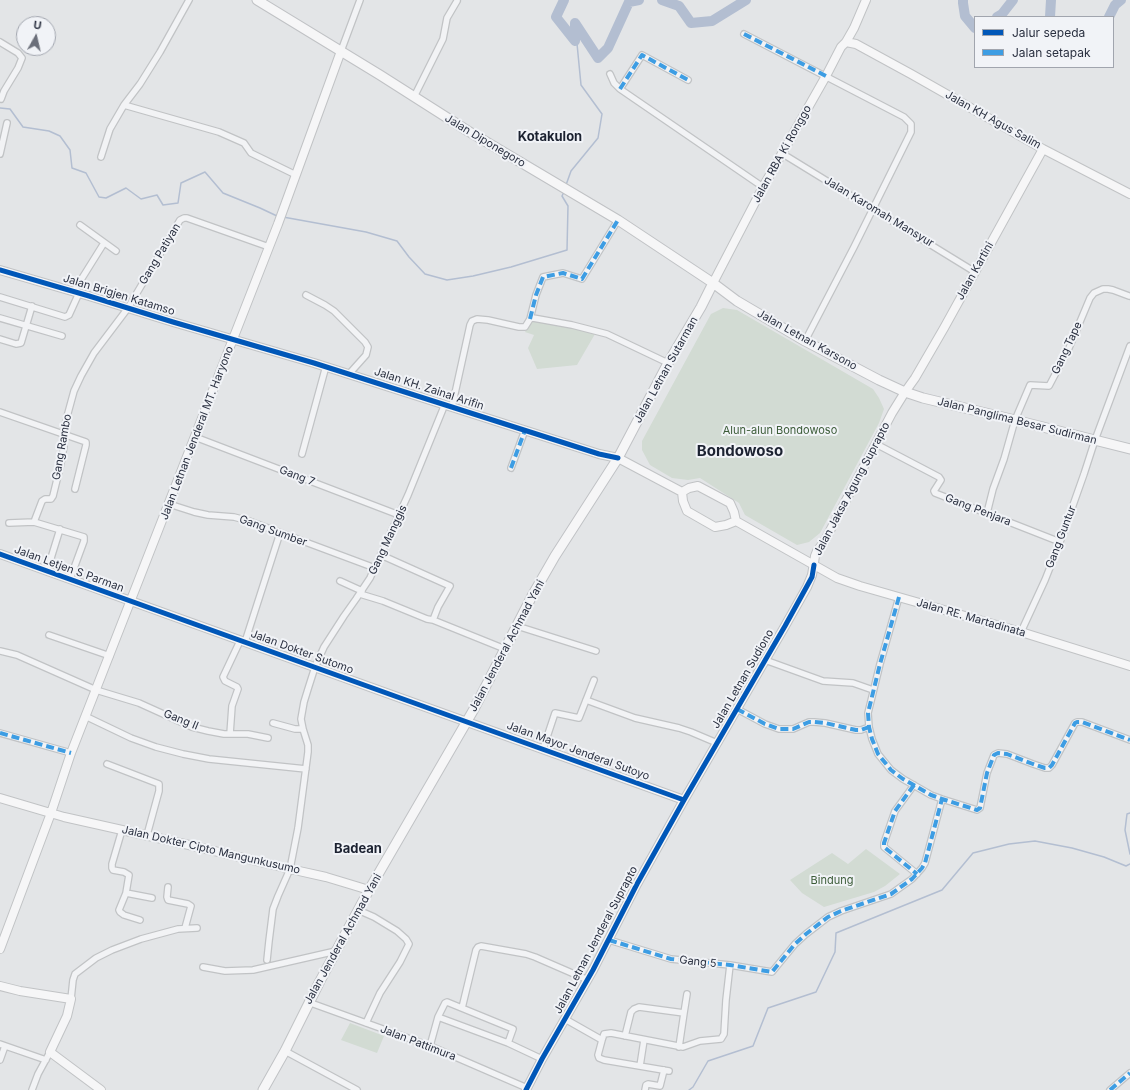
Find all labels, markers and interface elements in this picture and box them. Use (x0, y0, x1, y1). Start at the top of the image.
north arrow (16, 16, 56, 56)
legend (974, 16, 1114, 68)
text: U (33, 18, 42, 33)
text: Jalur sepeda (1012, 25, 1085, 40)
text: Jalan setapak (1012, 45, 1091, 60)
street label: Jalan KH Agus Salim (943, 88, 1043, 152)
street label: Jalan RBA Ki Ronggo (750, 103, 814, 205)
street label: Jalan Diponegoro (442, 112, 528, 170)
district label: Kotakulon (518, 129, 582, 145)
street label: Jalan Karomah Mansyur (822, 174, 936, 250)
street label: Gang Patiyan (137, 221, 183, 287)
street label: Jalan Kartini (954, 240, 996, 302)
street label: Jalan Brigjen Katamso (62, 272, 176, 318)
street label: Jalan Letnan Karsono (755, 307, 859, 373)
street label: Jalan Letnan Sutarman (631, 315, 701, 425)
street label: Gang Tape (1049, 320, 1085, 376)
street label: Jalan Letnan Jenderal MT. Haryono (158, 344, 236, 522)
street label: Jalan KH. Zainal Arifin (372, 365, 486, 413)
street label: Jalan Panglima Besar Sudirman (936, 395, 1098, 447)
street label: Gang Rambo (50, 413, 74, 481)
street label: Jalan Jaksa Agung Suprapto (811, 420, 893, 558)
park label: Alun-alun Bondowoso (723, 424, 837, 438)
district label: Bondowoso (697, 442, 783, 460)
street label: Gang 7 (277, 463, 317, 489)
street label: Gang Penjara (943, 491, 1013, 529)
street label: Gang Manggis (366, 503, 410, 577)
street label: Gang Guntur (1043, 504, 1079, 570)
street label: Gang Sumber (237, 513, 309, 549)
street label: Jalan Letjen S Parman (12, 543, 126, 595)
street label: Jalan Jenderal Achmad Yani (467, 578, 547, 714)
street label: Jalan RE. Martadinata (915, 596, 1027, 640)
street label: Jalan Dokter Sutomo (249, 627, 355, 677)
street label: Jalan Letnan Sudiono (709, 627, 777, 731)
street label: Gang II (162, 707, 200, 733)
street label: Jalan Mayor Jenderal Sutoyo (505, 719, 651, 783)
street label: Jalan Dokter Cipto Mangunkusumo (121, 823, 301, 877)
district label: Badean (334, 841, 382, 857)
street label: Jalan Letnan Jenderal Suprapto (551, 864, 641, 1016)
street label: Jalan Jenderal Achmad Yani (302, 871, 384, 1007)
park label: Bindung (811, 874, 853, 888)
street label: Gang 5 (679, 953, 717, 971)
street label: Jalan Pattimura (378, 1022, 458, 1064)

